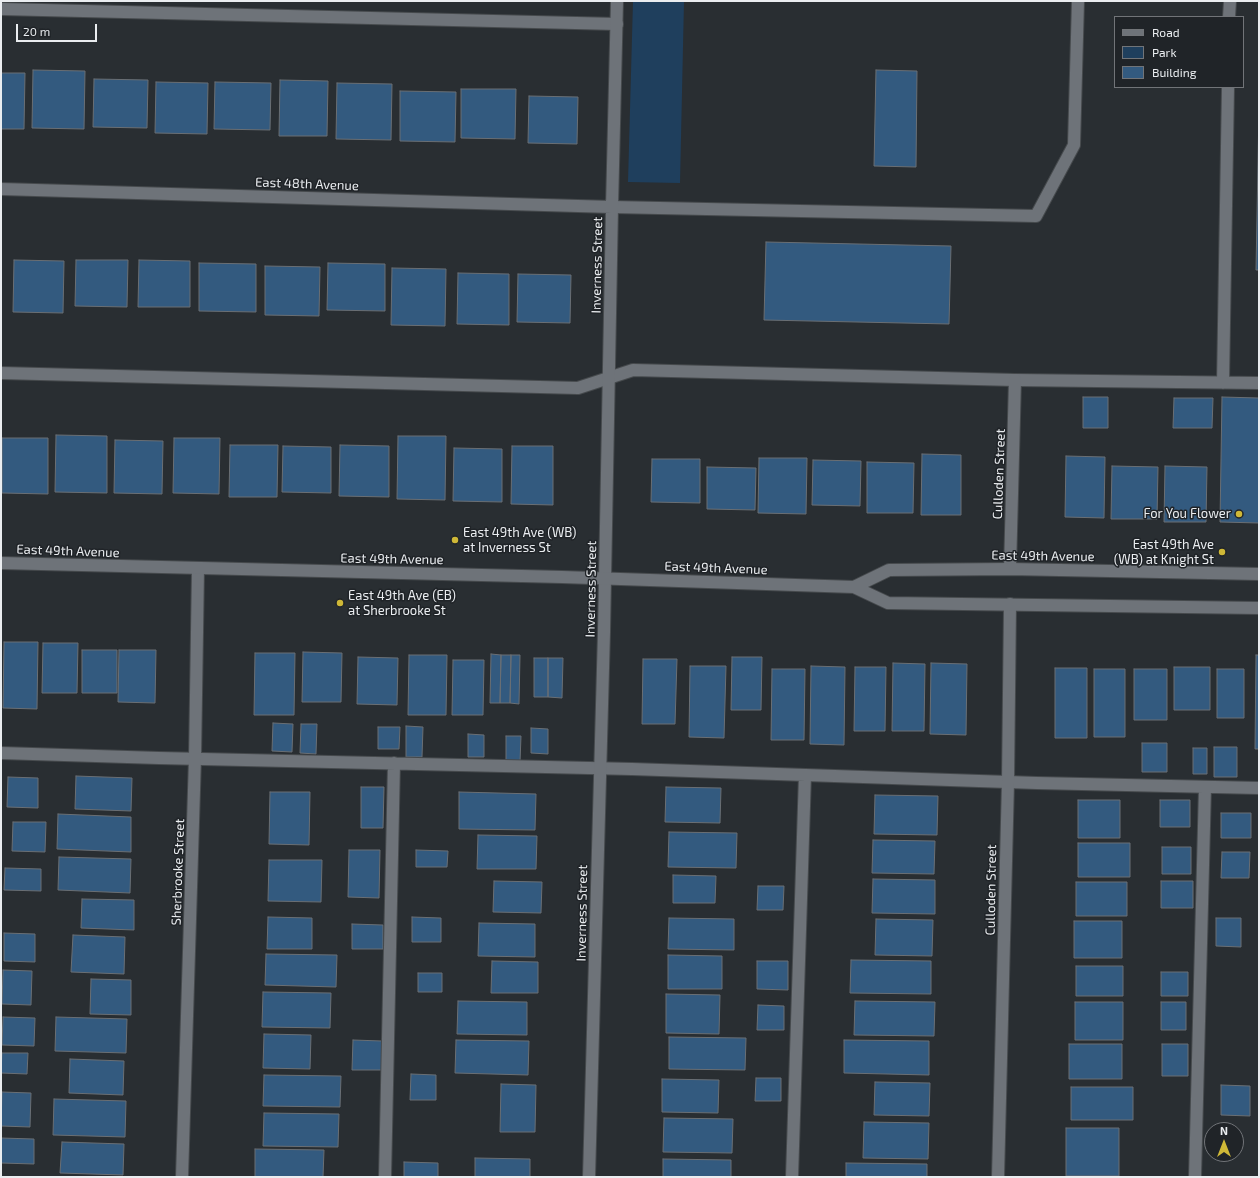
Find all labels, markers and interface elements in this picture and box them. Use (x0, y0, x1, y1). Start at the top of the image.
scale bar (18, 16, 99, 42)
legend (1114, 16, 1244, 88)
text: 20 m (23, 24, 50, 38)
text: Road (1152, 25, 1180, 39)
text: Park (1152, 45, 1177, 59)
text: Building (1152, 65, 1196, 79)
street label: East 48th Avenue (255, 174, 359, 194)
street label: Inverness Street (588, 217, 606, 313)
street label: Culloden Street (990, 428, 1008, 520)
place label: For You Flower (1143, 506, 1231, 522)
marker: For You Flower (1234, 509, 1244, 519)
place label: East 49th Ave (WB) at Inverness St (463, 525, 576, 556)
marker: East 49th Ave (WB) at Inverness St (450, 535, 460, 545)
place label: East 49th Ave (WB) at Knight St (1114, 537, 1214, 568)
street label: East 49th Avenue (16, 541, 120, 561)
street label: Inverness Street (582, 541, 600, 637)
street label: East 49th Avenue (991, 547, 1095, 565)
marker: East 49th Ave (WB) at Knight St (1217, 547, 1227, 557)
street label: East 49th Avenue (340, 550, 444, 568)
street label: East 49th Avenue (664, 558, 768, 578)
place label: East 49th Ave (EB) at Sherbrooke St (348, 588, 456, 619)
marker: East 49th Ave (EB) at Sherbrooke St (335, 598, 345, 608)
street label: Sherbrooke Street (168, 818, 188, 926)
street label: Culloden Street (982, 844, 1000, 936)
street label: Inverness Street (573, 865, 591, 961)
north arrow (1204, 1122, 1244, 1162)
text: N (1220, 1124, 1228, 1137)

